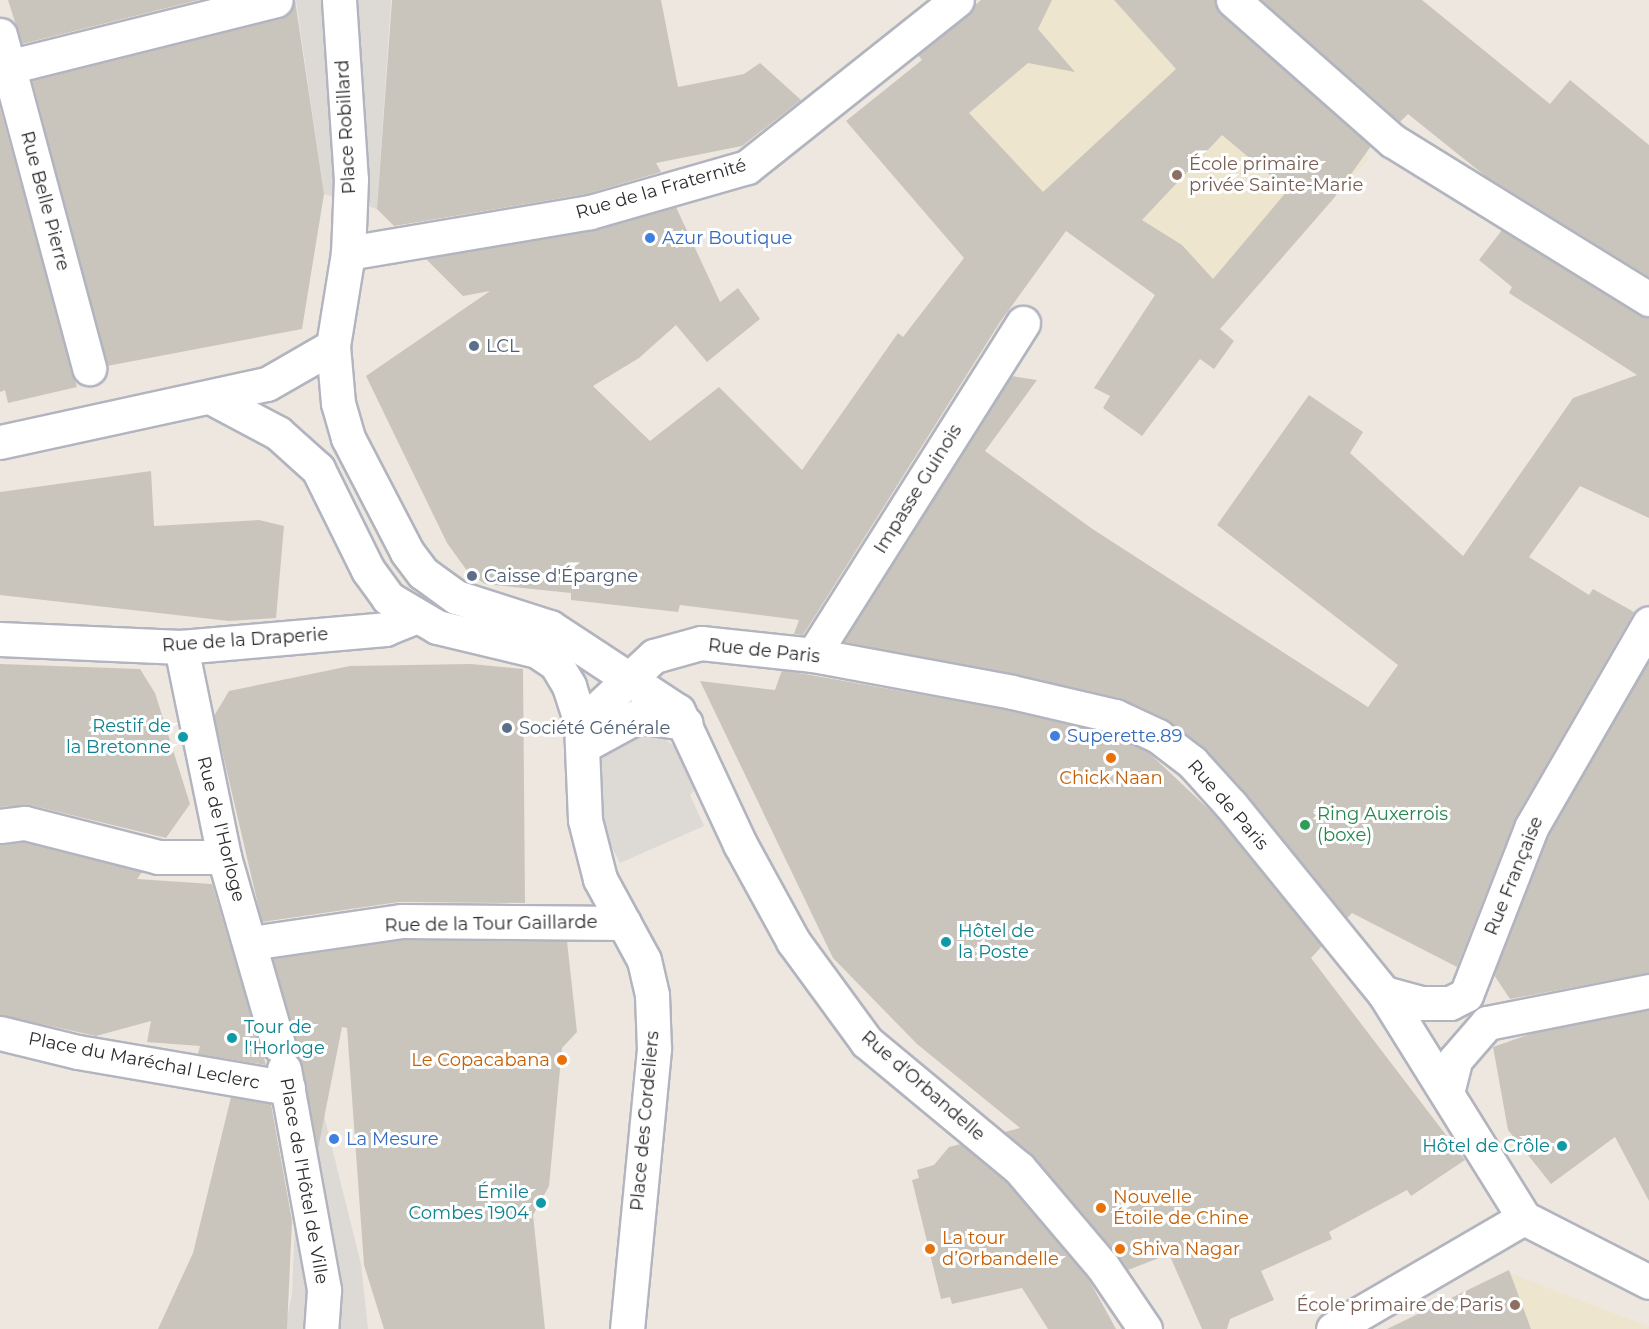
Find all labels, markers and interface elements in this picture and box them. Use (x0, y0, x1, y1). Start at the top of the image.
street label: Place Robillard (332, 59, 360, 195)
street label: Rue Belle Pierre (16, 129, 74, 273)
street label: Rue de la Fraternité (573, 154, 749, 224)
place label: École primaire privée Sainte-Marie (1189, 154, 1363, 196)
marker: École primaire privée Sainte-Marie (1170, 168, 1184, 182)
place label: Azur Boutique (662, 227, 792, 249)
marker: Azur Boutique (643, 231, 657, 245)
place label: LCL (486, 335, 520, 357)
marker: LCL (467, 339, 481, 353)
street label: Impasse Guinois (870, 420, 966, 558)
place label: Caisse d'Épargne (484, 565, 638, 587)
marker: Caisse d'Épargne (465, 569, 479, 583)
street label: Rue de la Draperie (161, 623, 329, 657)
street label: Rue de Paris (707, 634, 821, 668)
place label: Restif de la Bretonne (66, 716, 171, 758)
place label: Société Générale (519, 717, 670, 739)
marker: Société Générale (500, 721, 514, 735)
place label: Superette.89 (1067, 725, 1182, 747)
marker: Superette.89 (1048, 729, 1062, 743)
marker: Restif de la Bretonne (176, 730, 190, 744)
marker: Chick Naan (1104, 751, 1118, 765)
street label: Rue de l'Horloge (192, 754, 250, 904)
street label: Rue de Paris (1183, 755, 1273, 855)
place label: Chick Naan (1059, 767, 1163, 789)
place label: Ring Auxerrois (boxe) (1317, 804, 1448, 846)
street label: Rue Française (1480, 813, 1548, 939)
marker: Ring Auxerrois (boxe) (1298, 818, 1312, 832)
street label: Rue de la Tour Gaillarde (384, 911, 598, 937)
place label: Hôtel de la Poste (958, 921, 1034, 964)
marker: Hôtel de la Poste (939, 935, 953, 949)
place label: Tour de l'Horloge (244, 1017, 325, 1060)
street label: Rue d'Orbandelle (857, 1026, 989, 1146)
street label: Place du Maréchal Leclerc (27, 1028, 261, 1094)
street label: Place des Cordeliers (626, 1030, 664, 1212)
marker: Tour de l'Horloge (225, 1031, 239, 1045)
place label: Le Copacabana (411, 1049, 550, 1071)
marker: Le Copacabana (555, 1053, 569, 1067)
street label: Place de l'Hôtel de Ville (275, 1076, 333, 1286)
place label: La Mesure (346, 1128, 439, 1150)
marker: La Mesure (327, 1132, 341, 1146)
place label: Hôtel de Crôle (1422, 1135, 1550, 1157)
marker: Hôtel de Crôle (1555, 1139, 1569, 1153)
place label: Émile Combes 1904 (408, 1182, 529, 1224)
place label: Nouvelle Étoile de Chine (1113, 1187, 1249, 1230)
marker: Émile Combes 1904 (534, 1196, 548, 1210)
marker: Nouvelle Étoile de Chine (1094, 1201, 1108, 1215)
place label: La tour d’Orbandelle (942, 1228, 1059, 1270)
place label: Shiva Nagar (1132, 1238, 1240, 1260)
marker: La tour d’Orbandelle (923, 1242, 937, 1256)
marker: Shiva Nagar (1113, 1242, 1127, 1256)
place label: École primaire de Paris (1296, 1294, 1503, 1316)
marker: École primaire de Paris (1508, 1298, 1522, 1312)

